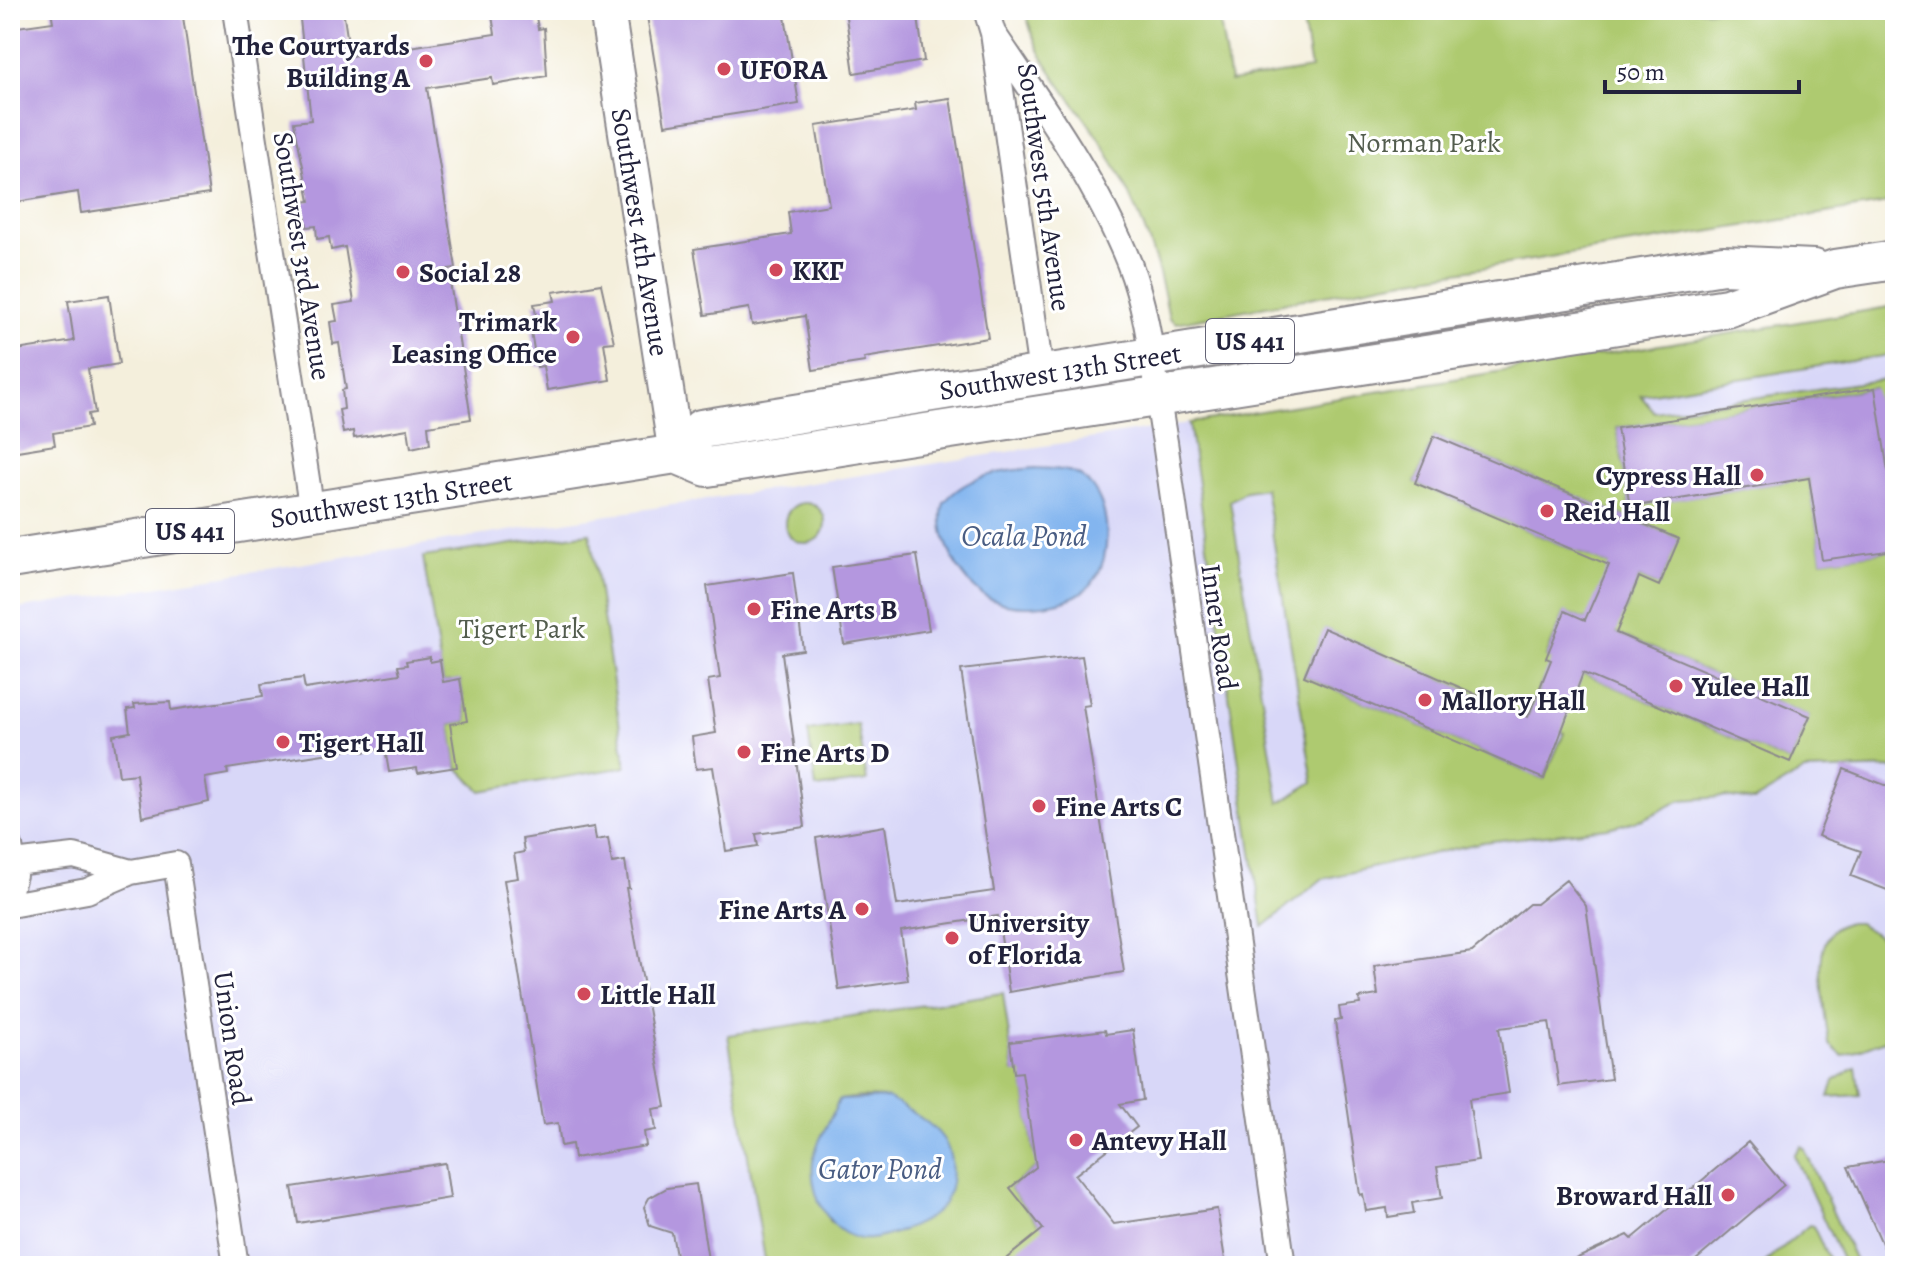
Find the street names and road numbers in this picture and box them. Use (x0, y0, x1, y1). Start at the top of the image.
street label: Southwest 5th Avenue (1008, 61, 1080, 314)
street label: Southwest 4th Avenue (602, 105, 678, 359)
street label: Southwest 3rd Avenue (264, 129, 340, 383)
road number: US 441 (1206, 319, 1294, 363)
street label: Southwest 13th Street (936, 334, 1184, 410)
street label: Southwest 13th Street (267, 462, 515, 538)
road number: US 441 (146, 509, 234, 553)
street label: Inner Road (1191, 561, 1247, 694)
street label: Union Road (204, 969, 260, 1109)

